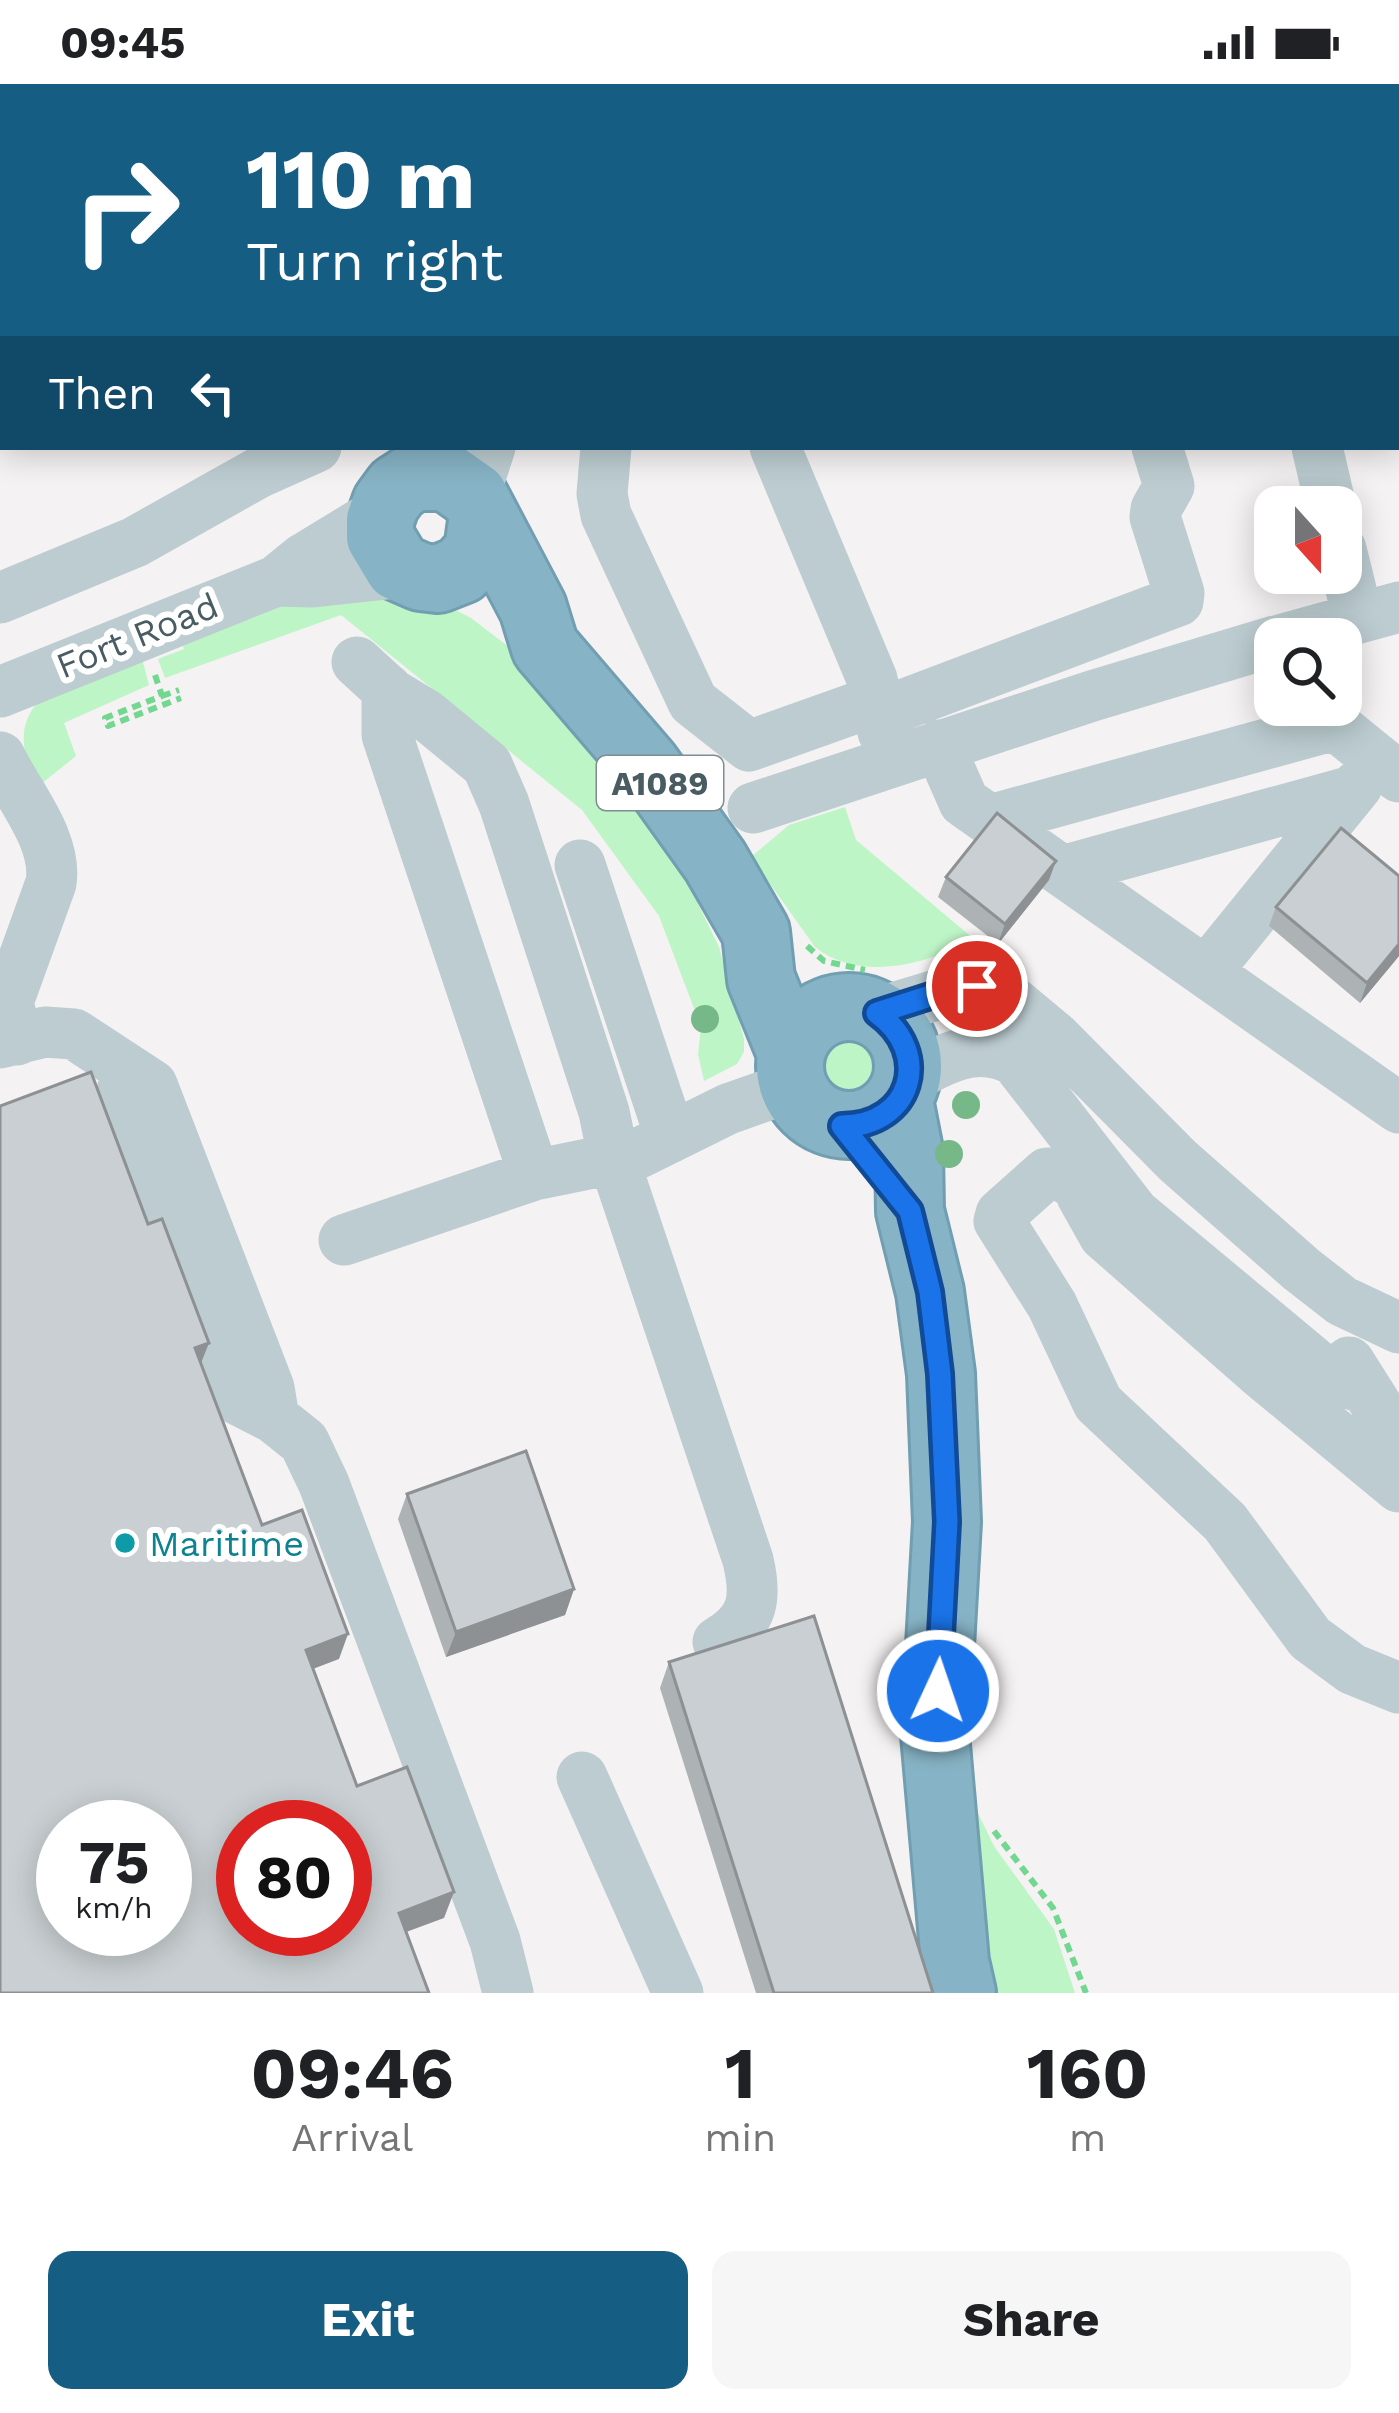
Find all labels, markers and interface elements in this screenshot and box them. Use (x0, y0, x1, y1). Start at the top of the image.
text: 09:45 (60, 16, 186, 69)
text: 110 m (246, 130, 476, 228)
icon: right (48, 132, 204, 288)
text: Turn right (246, 230, 503, 293)
icon: left (180, 360, 246, 426)
text: Then (48, 367, 156, 420)
north arrow (1254, 486, 1362, 594)
map controls (1254, 486, 1362, 726)
street label: Fort Road (50, 585, 224, 687)
button: search (1254, 618, 1362, 726)
road number: A1089 (597, 756, 723, 810)
pin (926, 935, 1028, 1037)
icon: arrive (944, 953, 1010, 1019)
place label: Maritime (149, 1523, 304, 1565)
marker: Maritime (112, 1530, 138, 1556)
position arrow (875, 1628, 1001, 1754)
speed limit sign: 80 (216, 1800, 372, 1956)
text: 75 (79, 1827, 149, 1898)
text: km/h (75, 1890, 153, 1925)
text: 09:46 (251, 2031, 454, 2115)
text: 1 (725, 2031, 756, 2115)
text: 160 (1027, 2031, 1148, 2115)
text: Arrival (291, 2115, 413, 2160)
text: min (704, 2115, 776, 2160)
text: m (1069, 2115, 1106, 2160)
button: Exit (48, 2251, 688, 2389)
button: Share (712, 2251, 1351, 2389)

